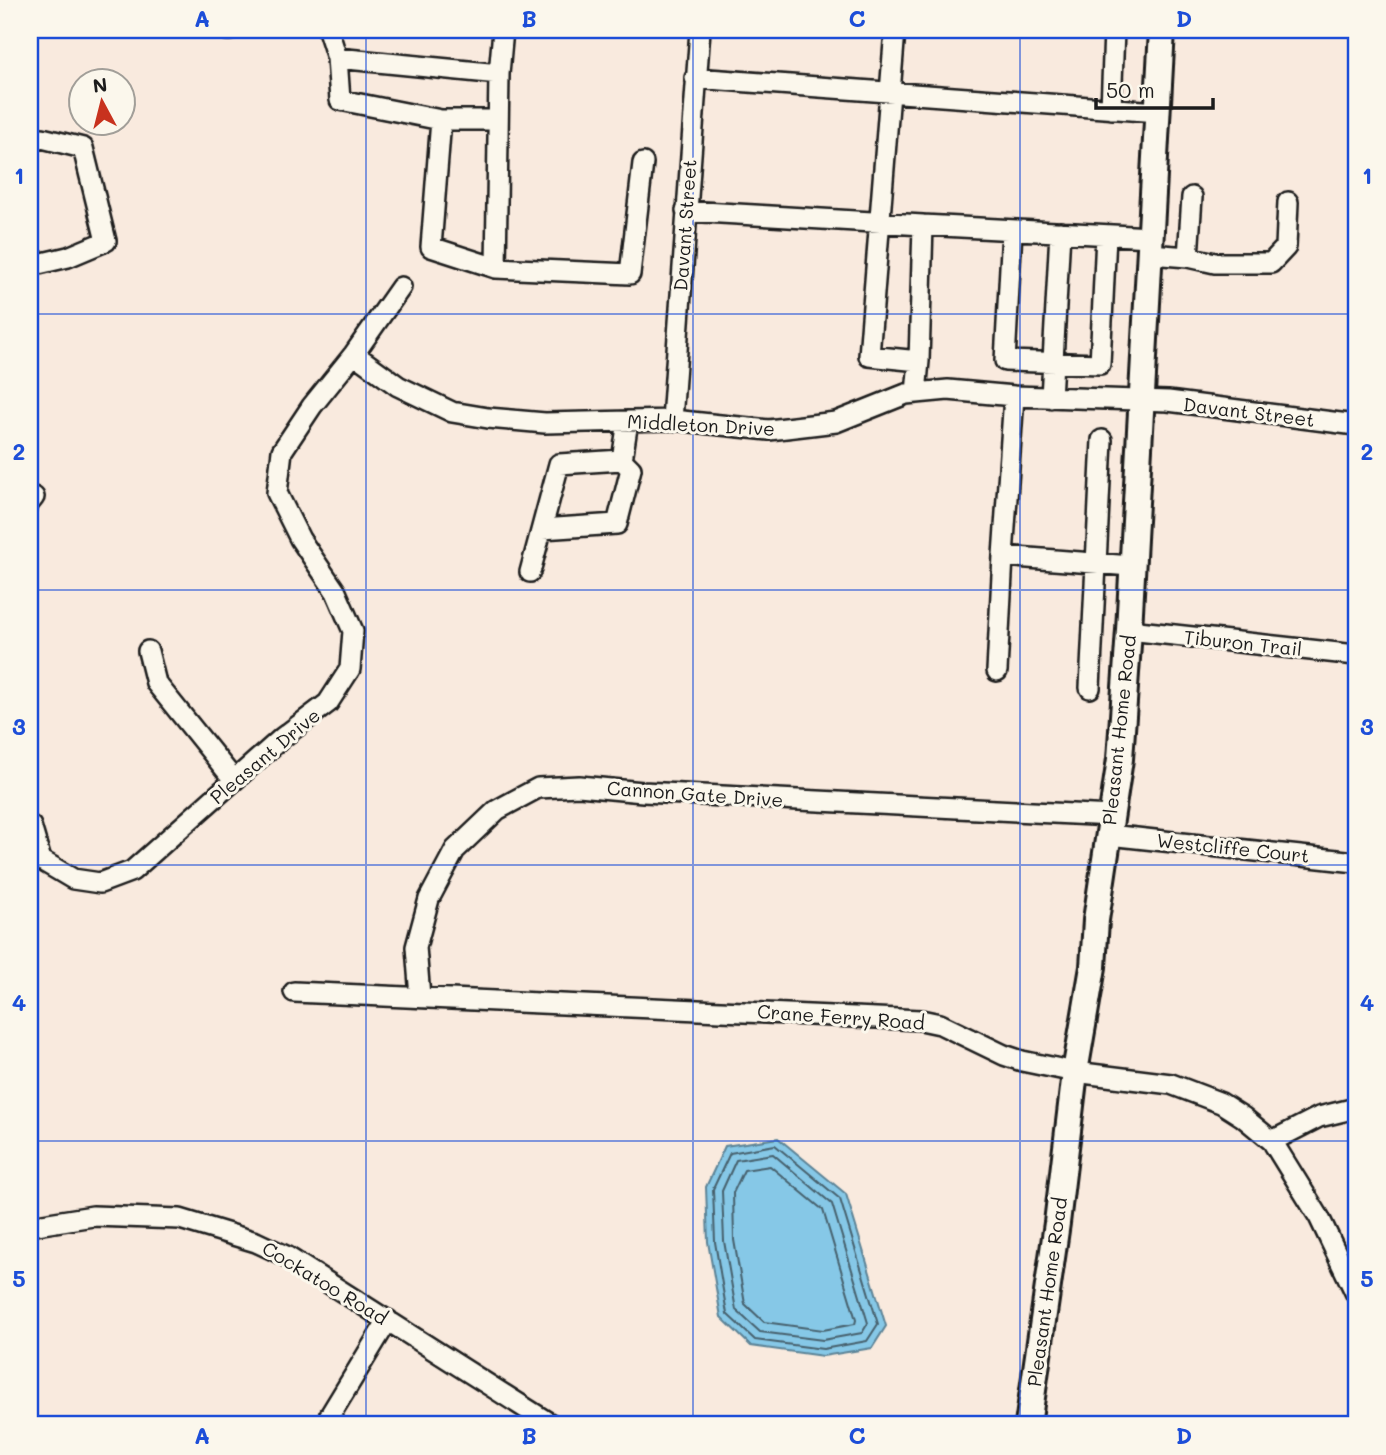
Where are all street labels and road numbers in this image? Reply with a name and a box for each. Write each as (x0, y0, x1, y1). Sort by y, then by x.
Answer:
street label: Davant Street (667, 158, 702, 292)
street label: Davant Street (1182, 391, 1316, 432)
street label: Middleton Drive (626, 408, 776, 441)
street label: Tiburon Trail (1183, 624, 1303, 661)
street label: Pleasant Home Road (1096, 634, 1141, 826)
street label: Pleasant Drive (204, 702, 325, 809)
street label: Cannon Gate Drive (606, 775, 784, 812)
street label: Westcliffe Court (1155, 827, 1311, 868)
street label: Crane Ferry Road (756, 998, 926, 1035)
street label: Pleasant Home Road (1021, 1196, 1072, 1388)
street label: Cockatoo Road (258, 1235, 393, 1330)

